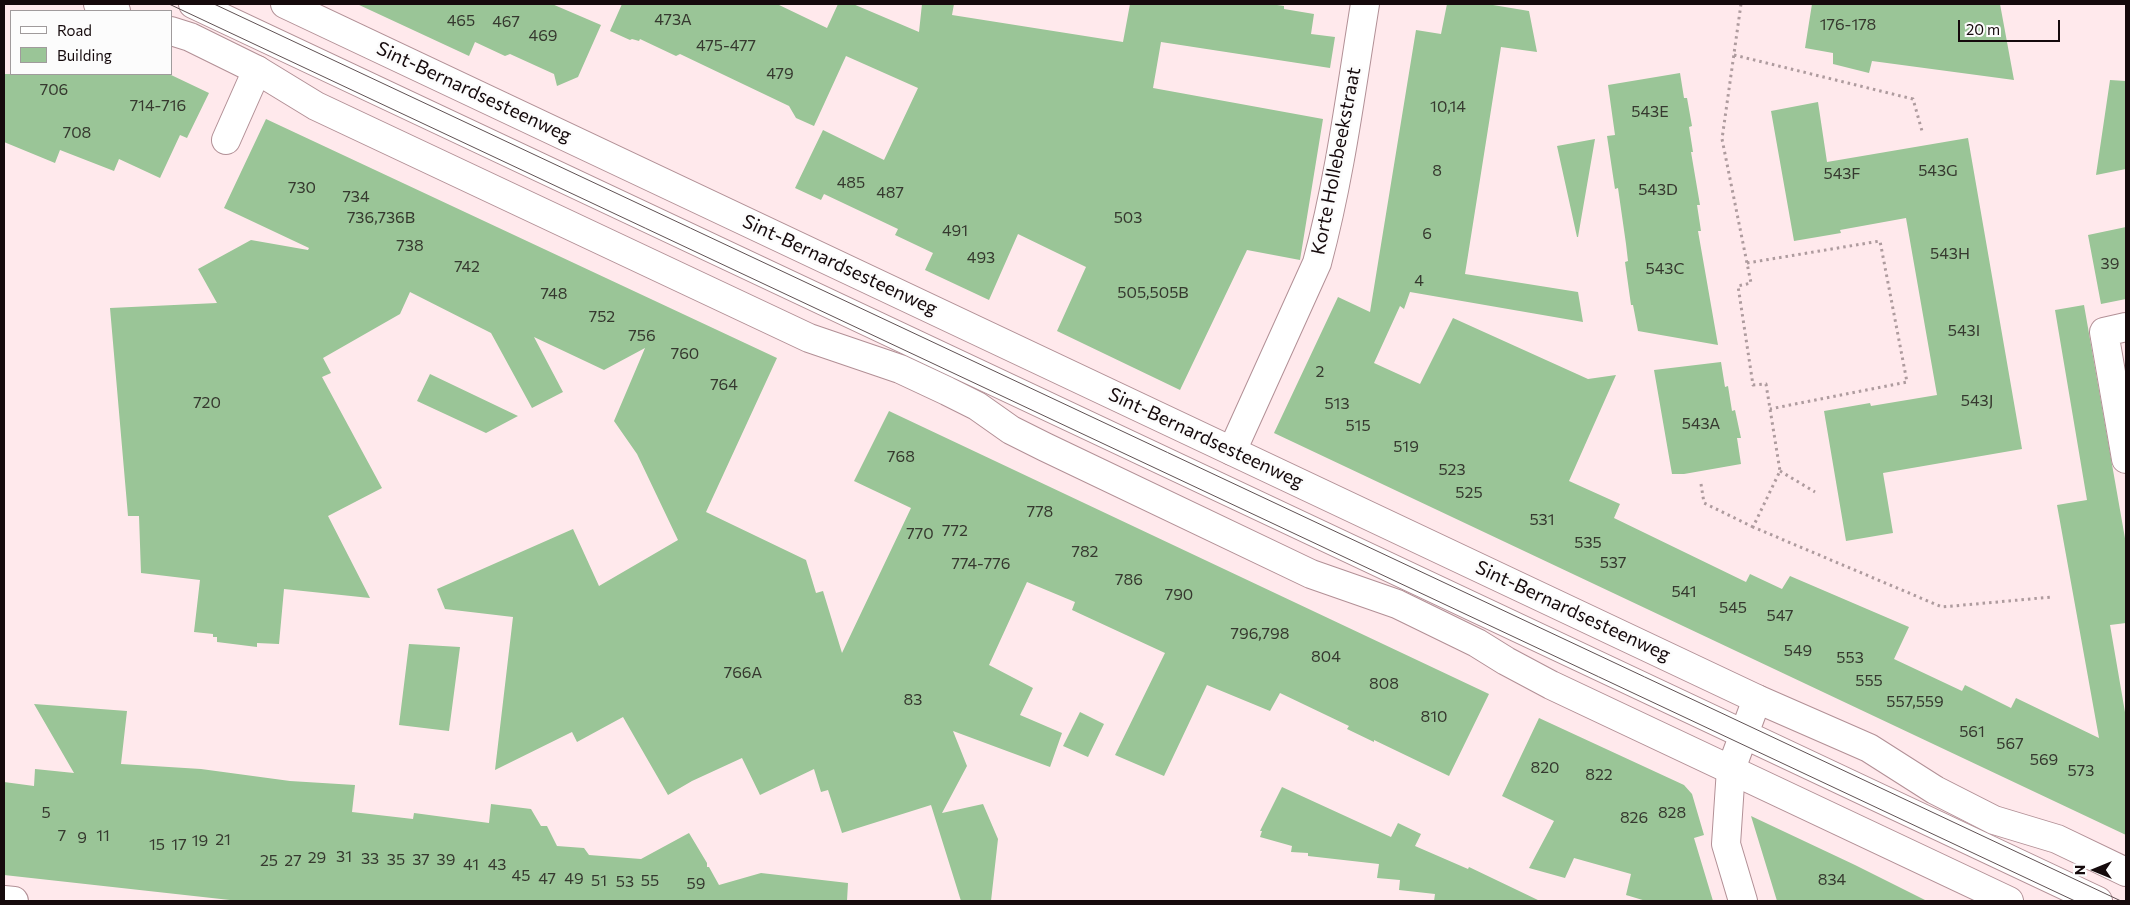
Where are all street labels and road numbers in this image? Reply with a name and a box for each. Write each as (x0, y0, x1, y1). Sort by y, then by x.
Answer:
street label: Sint-Bernardsesteenweg (373, 37, 575, 147)
street label: Korte Hollebeekstraat (1307, 65, 1365, 257)
street label: Sint-Bernardsesteenweg (739, 210, 941, 320)
street label: Sint-Bernardsesteenweg (1105, 383, 1307, 493)
street label: Sint-Bernardsesteenweg (1472, 556, 1674, 666)

